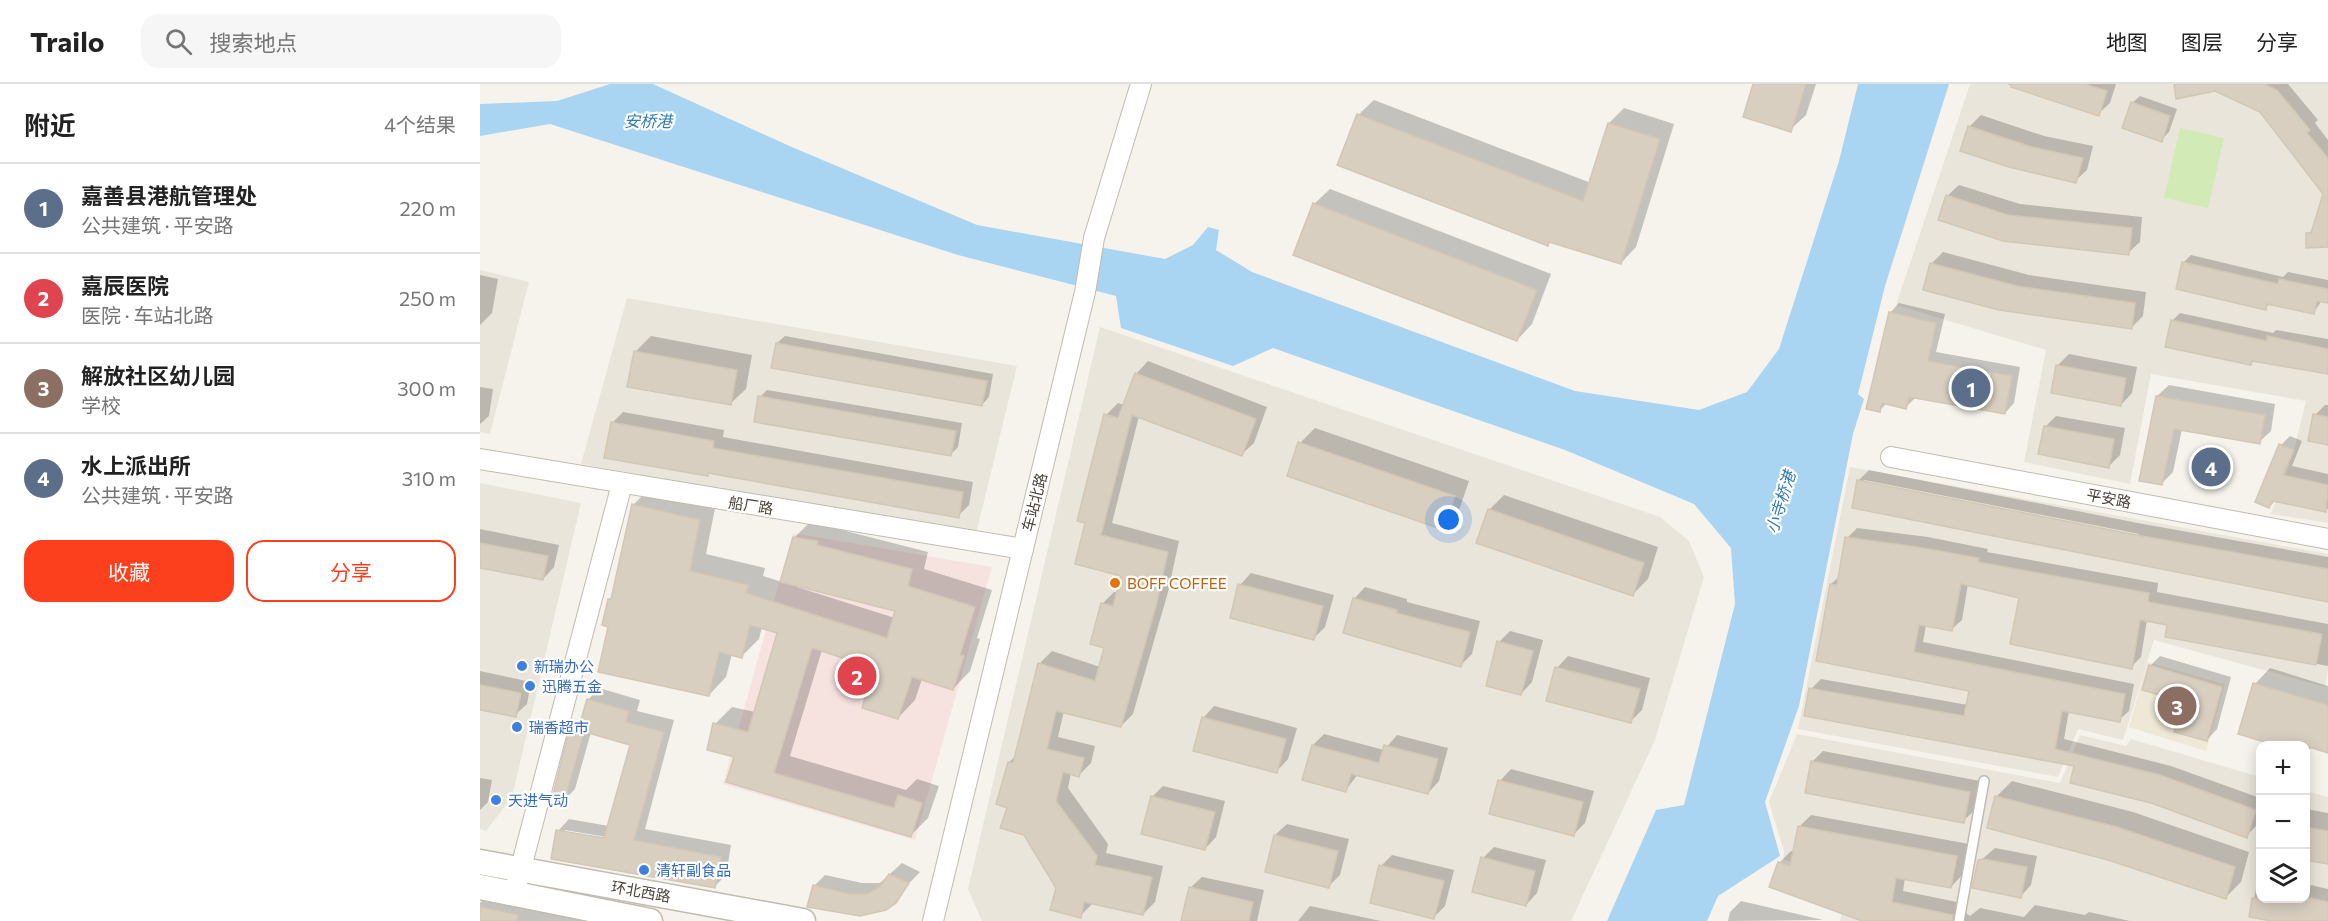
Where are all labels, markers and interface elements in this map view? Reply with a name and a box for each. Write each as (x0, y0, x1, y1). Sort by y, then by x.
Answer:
search box (141, 14, 561, 68)
text: Trailo (30, 24, 105, 58)
icon: search (162, 25, 195, 58)
text: 搜索地点 (210, 29, 298, 56)
text: 地图 (2106, 29, 2148, 54)
text: 图层 (2181, 29, 2223, 54)
text: 分享 (2256, 29, 2298, 54)
text: 附近 (24, 109, 76, 140)
water label: 安桥港 (624, 111, 674, 130)
text: 4个结果 (384, 112, 456, 136)
text: 嘉善县港航管理处 (81, 182, 257, 209)
text: 1 (39, 196, 48, 220)
text: 220 m (400, 196, 456, 220)
text: 公共建筑 · 平安路 (81, 213, 233, 237)
text: 嘉辰医院 (81, 272, 169, 299)
text: 2 (38, 286, 49, 310)
text: 250 m (399, 286, 456, 310)
text: 医院 · 车站北路 (81, 303, 213, 327)
text: 解放社区幼儿园 (81, 362, 235, 389)
pin: 1 (1952, 366, 1990, 410)
text: 3 (38, 376, 49, 400)
text: 300 m (397, 376, 456, 400)
text: 学校 (81, 393, 121, 417)
pin: 4 (2192, 444, 2230, 490)
text: 水上派出所 (81, 452, 191, 479)
text: 4 (37, 466, 50, 490)
text: 310 m (402, 466, 456, 490)
water label: 小寺桥港 (1762, 467, 1799, 535)
street label: 车站北路 (1018, 471, 1050, 533)
text: 公共建筑 · 平安路 (81, 483, 233, 507)
street label: 平安路 (2085, 485, 2133, 511)
street label: 船厂路 (727, 493, 775, 517)
your location (1434, 505, 1463, 534)
button: 收藏 (24, 540, 234, 602)
button: 分享 (246, 540, 456, 602)
place label: BOFF COFFEE (1127, 574, 1227, 592)
marker: BOFF COFFEE (1108, 576, 1122, 590)
pin: 2 (838, 654, 877, 698)
place label: 新瑞办公 (534, 657, 594, 675)
marker: 新瑞办公 (515, 659, 529, 673)
place label: 迅腾五金 (542, 677, 602, 695)
marker: 迅腾五金 (523, 679, 537, 693)
pin: 3 (2158, 684, 2196, 728)
place label: 瑞香超市 (529, 718, 589, 736)
marker: 瑞香超市 (510, 720, 524, 734)
map controls (2256, 741, 2310, 903)
button: + (2256, 741, 2310, 795)
place label: 天进气动 (508, 791, 568, 809)
marker: 天进气动 (489, 793, 503, 807)
button: − (2256, 795, 2310, 849)
button: layers (2256, 849, 2310, 903)
place label: 清轩副食品 (656, 861, 731, 879)
marker: 清轩副食品 (637, 863, 651, 877)
street label: 环北西路 (610, 877, 672, 905)

